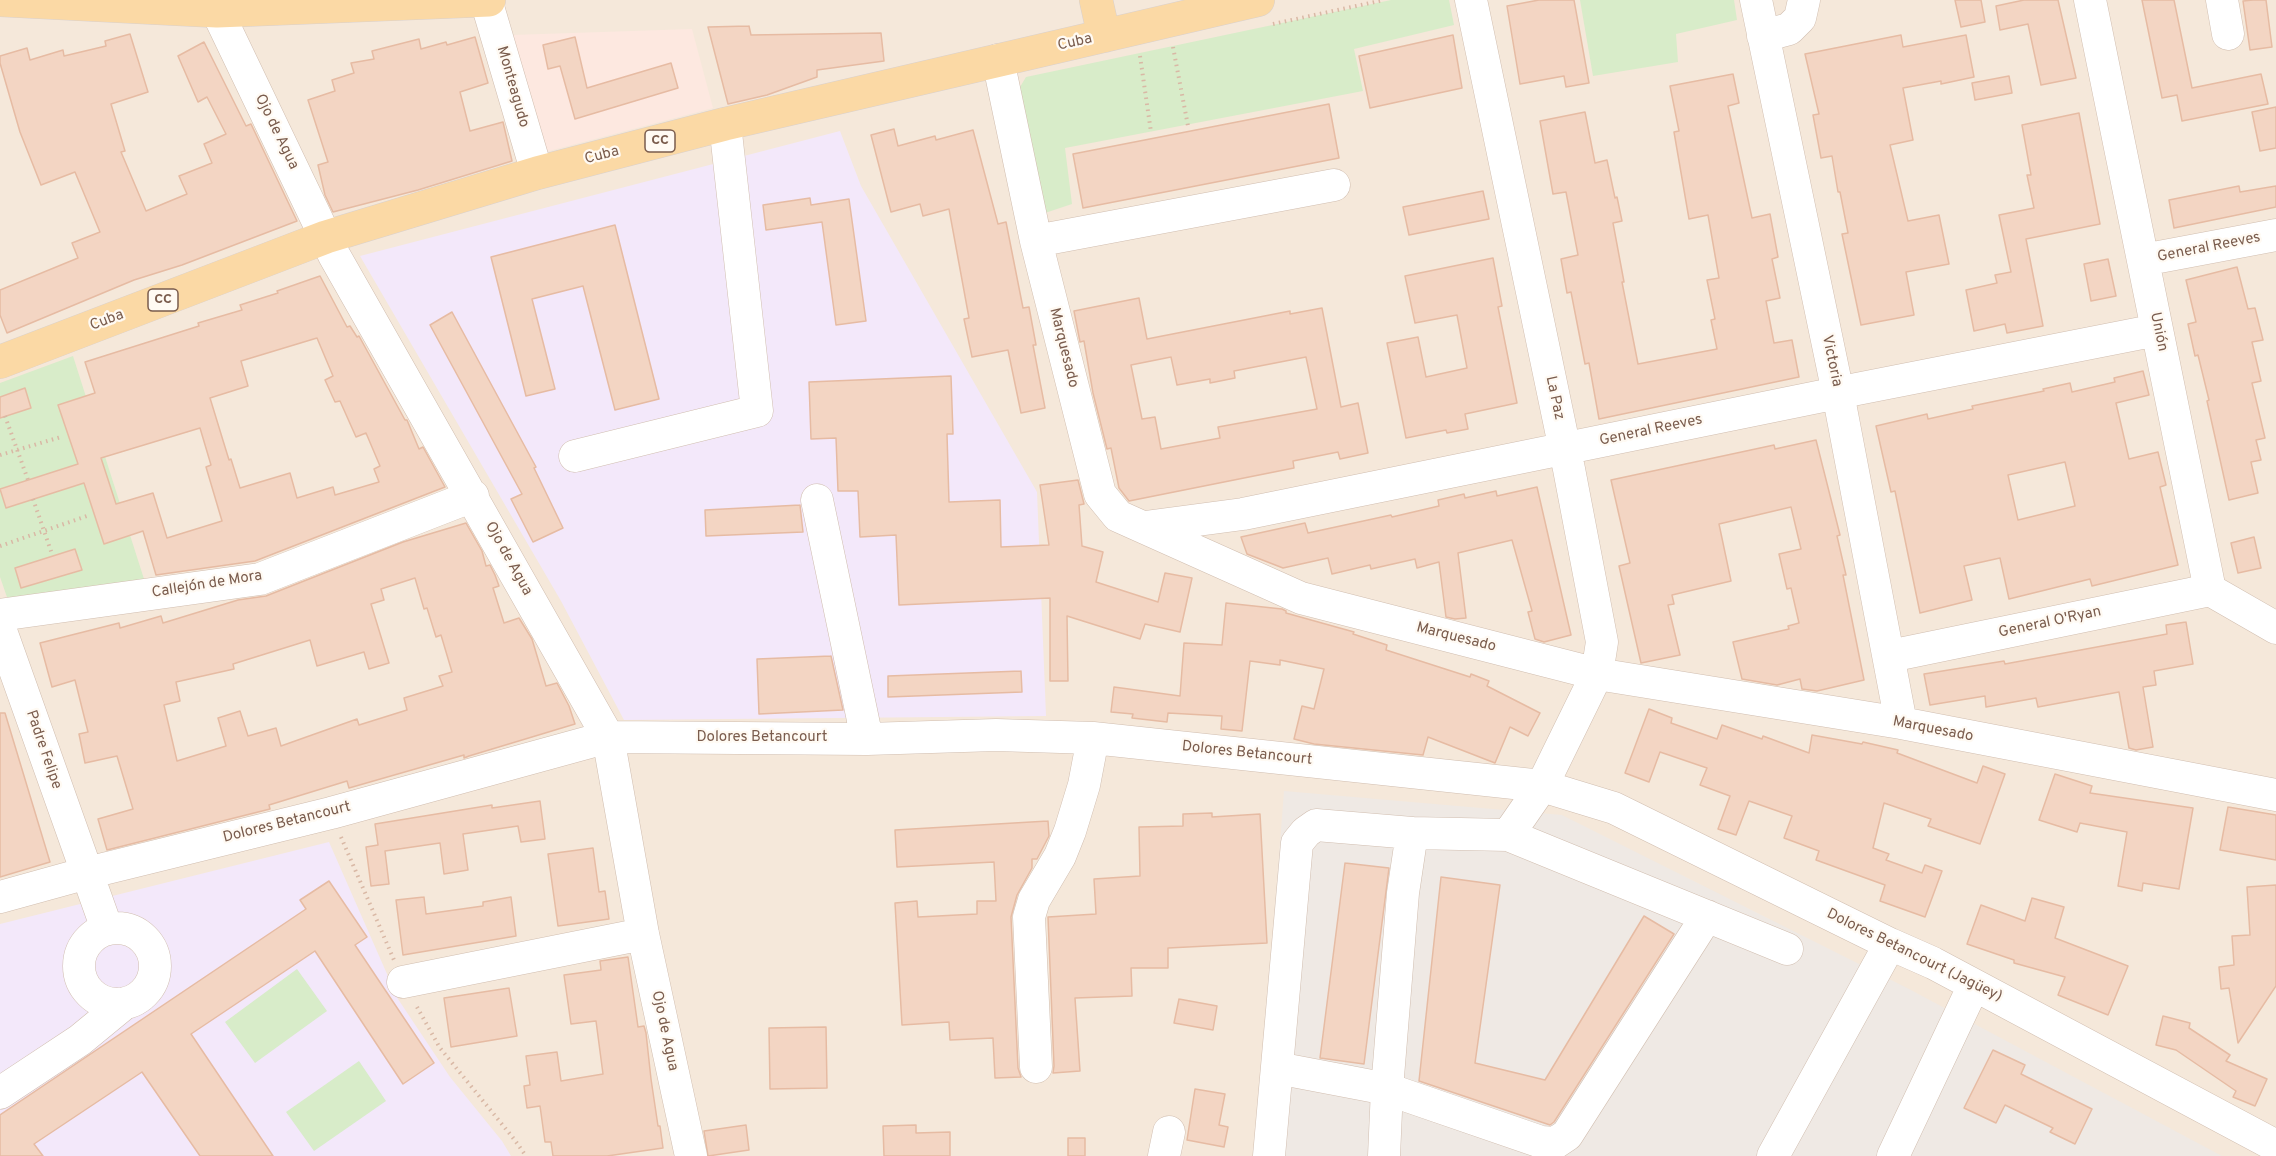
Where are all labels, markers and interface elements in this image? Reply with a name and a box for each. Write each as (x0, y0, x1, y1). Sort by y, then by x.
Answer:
street label: Cuba (1056, 30, 1094, 56)
street label: Monteagudo (492, 44, 532, 130)
street label: Ojo de Agua (250, 91, 302, 173)
road number: CC (645, 130, 675, 152)
street label: Cuba (583, 143, 621, 169)
street label: General Reeves (2156, 229, 2262, 267)
road number: CC (148, 289, 178, 311)
street label: Cuba (88, 306, 126, 336)
street label: Marquesado (1044, 306, 1082, 390)
street label: Unión (2145, 311, 2171, 353)
street label: Victoria (1817, 334, 1845, 388)
street label: La Paz (1541, 374, 1567, 422)
street label: General Reeves (1598, 411, 1704, 451)
street label: Ojo de Agua (480, 519, 536, 599)
street label: Callejón de Mora (151, 567, 263, 603)
street label: General O'Ryan (1997, 603, 2103, 643)
street label: Marquesado (1414, 619, 1498, 657)
street label: Padre Felipe (21, 708, 65, 792)
street label: Marquesado (1891, 713, 1975, 747)
street label: Dolores Betancourt (696, 729, 828, 747)
street label: Dolores Betancourt (1181, 738, 1313, 770)
street label: Dolores Betancourt (221, 798, 353, 848)
street label: Dolores Betancourt (Jagüey) (1823, 906, 2005, 1006)
street label: Ojo de Agua (647, 989, 681, 1073)

